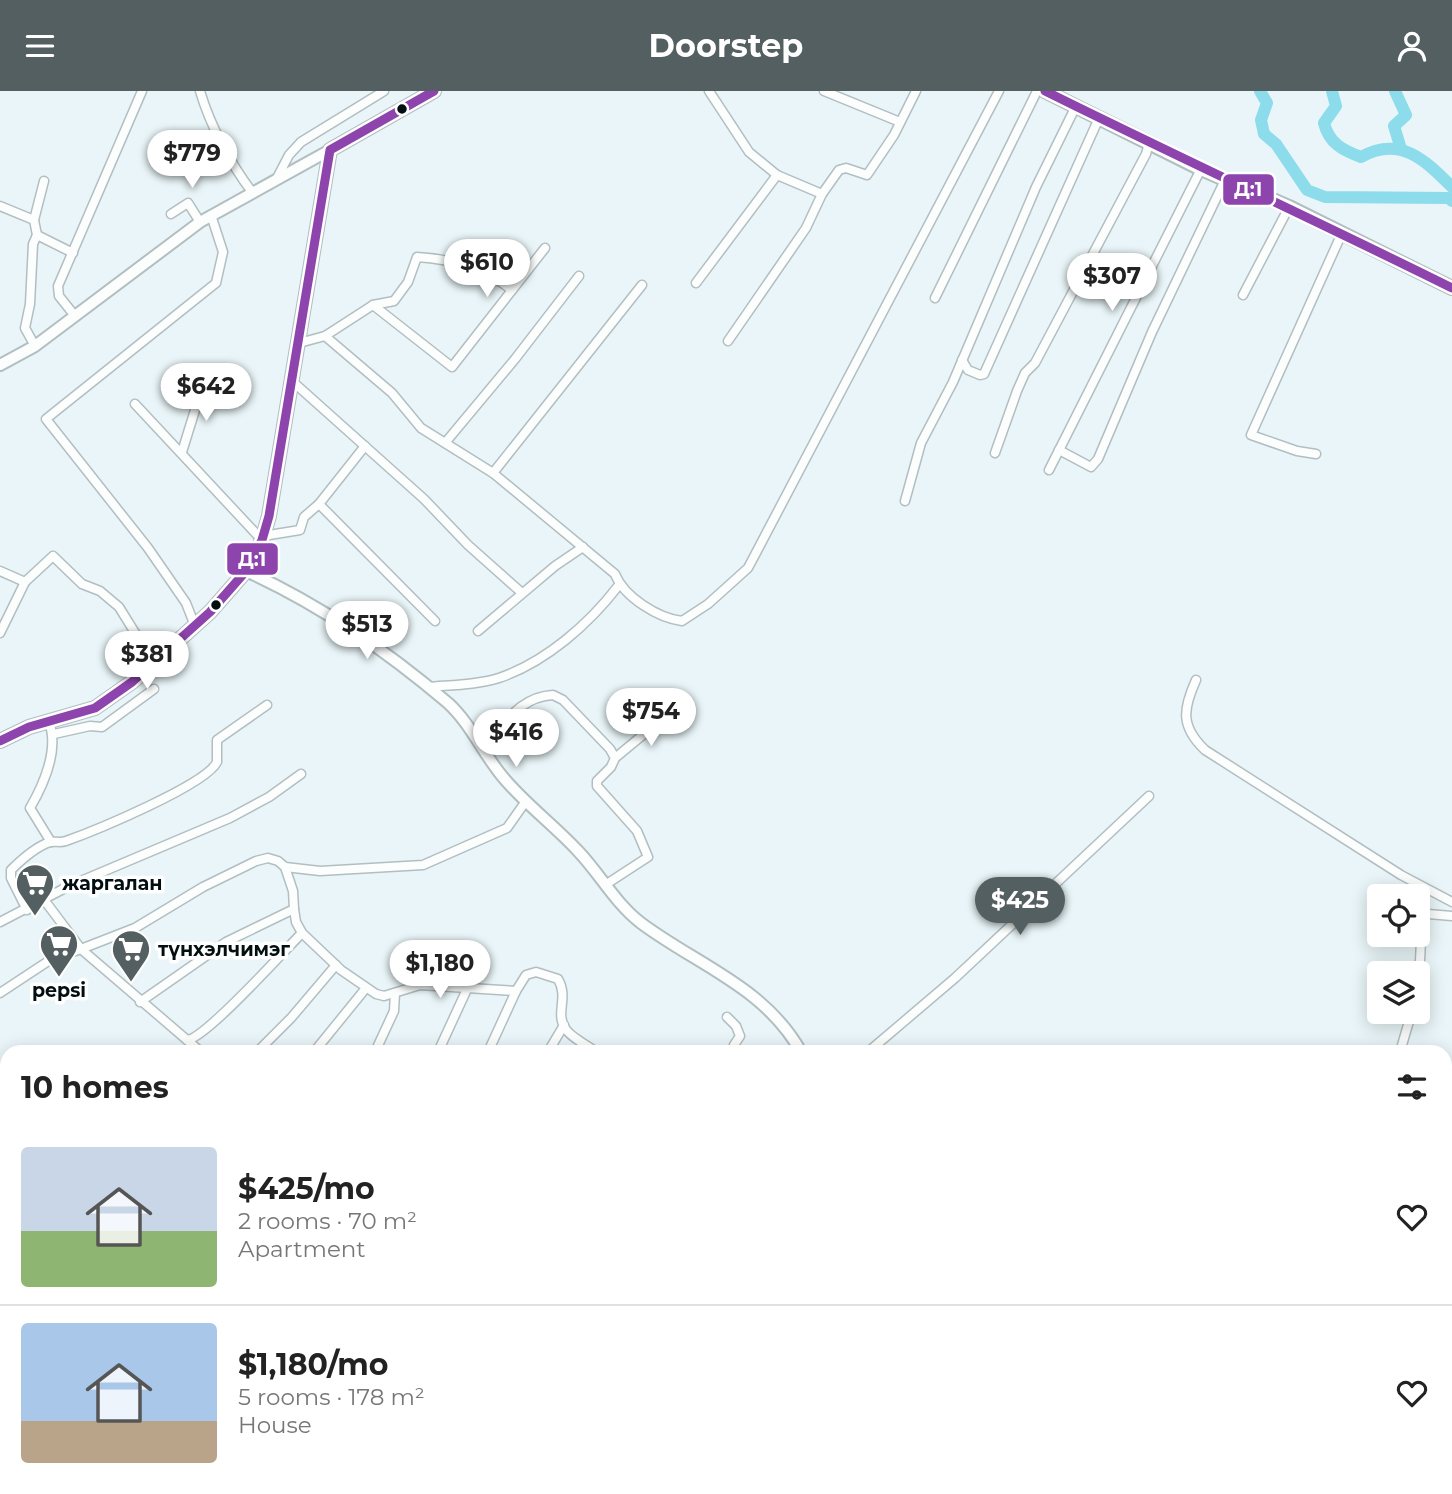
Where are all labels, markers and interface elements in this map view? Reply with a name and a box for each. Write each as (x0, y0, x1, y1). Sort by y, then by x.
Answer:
text: Doorstep (649, 26, 803, 65)
icon: menu (21, 27, 59, 65)
icon: person (1393, 27, 1431, 65)
unlabelled marker (395, 102, 409, 116)
pin: $779 (151, 131, 233, 190)
text: $779 (163, 139, 221, 167)
line badge: Д:1 (1222, 173, 1275, 206)
text: Д:1 (1234, 178, 1262, 201)
pin: $610 (446, 239, 528, 299)
text: $610 (460, 248, 514, 276)
pin: $307 (1071, 253, 1153, 313)
text: $307 (1083, 262, 1141, 290)
pin: $642 (165, 363, 247, 423)
text: $642 (177, 372, 235, 400)
line badge: Д:1 (226, 542, 279, 576)
text: Д:1 (238, 548, 266, 571)
unlabelled marker (209, 598, 223, 612)
pin: $513 (326, 601, 408, 661)
text: $513 (342, 610, 393, 638)
pin: $381 (106, 631, 188, 691)
text: $381 (121, 640, 173, 668)
pin: $754 (610, 689, 692, 748)
text: $754 (622, 697, 680, 725)
pin: $416 (475, 709, 557, 769)
text: $416 (489, 718, 543, 746)
supermarket icon: жаргалан (14, 862, 56, 917)
place label: жаргалан (62, 872, 162, 895)
pin: $425 (979, 877, 1061, 937)
map controls (1367, 884, 1430, 1024)
button: locate (1367, 884, 1430, 947)
text: $425 (991, 886, 1049, 914)
supermarket icon: pepsi (38, 923, 80, 978)
supermarket icon: түнхэлчимэг (110, 928, 152, 983)
place label: түнхэлчимэг (158, 938, 290, 961)
pin: $1,180 (383, 941, 497, 1000)
text: $1,180 (406, 949, 474, 977)
button: layers (1367, 961, 1430, 1024)
place label: pepsi (32, 979, 86, 1002)
icon: filters (1393, 1068, 1431, 1106)
text: 10 homes (21, 1069, 169, 1106)
text: $425/mo (238, 1170, 375, 1207)
icon: home (77, 1175, 161, 1259)
icon: heart (1393, 1198, 1431, 1236)
text: 2 rooms · 70 m² (238, 1207, 417, 1235)
text: Apartment (238, 1235, 366, 1263)
text: $1,180/mo (238, 1346, 388, 1383)
icon: home (77, 1351, 161, 1435)
icon: heart (1393, 1374, 1431, 1412)
text: 5 rooms · 178 m² (238, 1383, 425, 1411)
text: House (238, 1411, 312, 1439)

